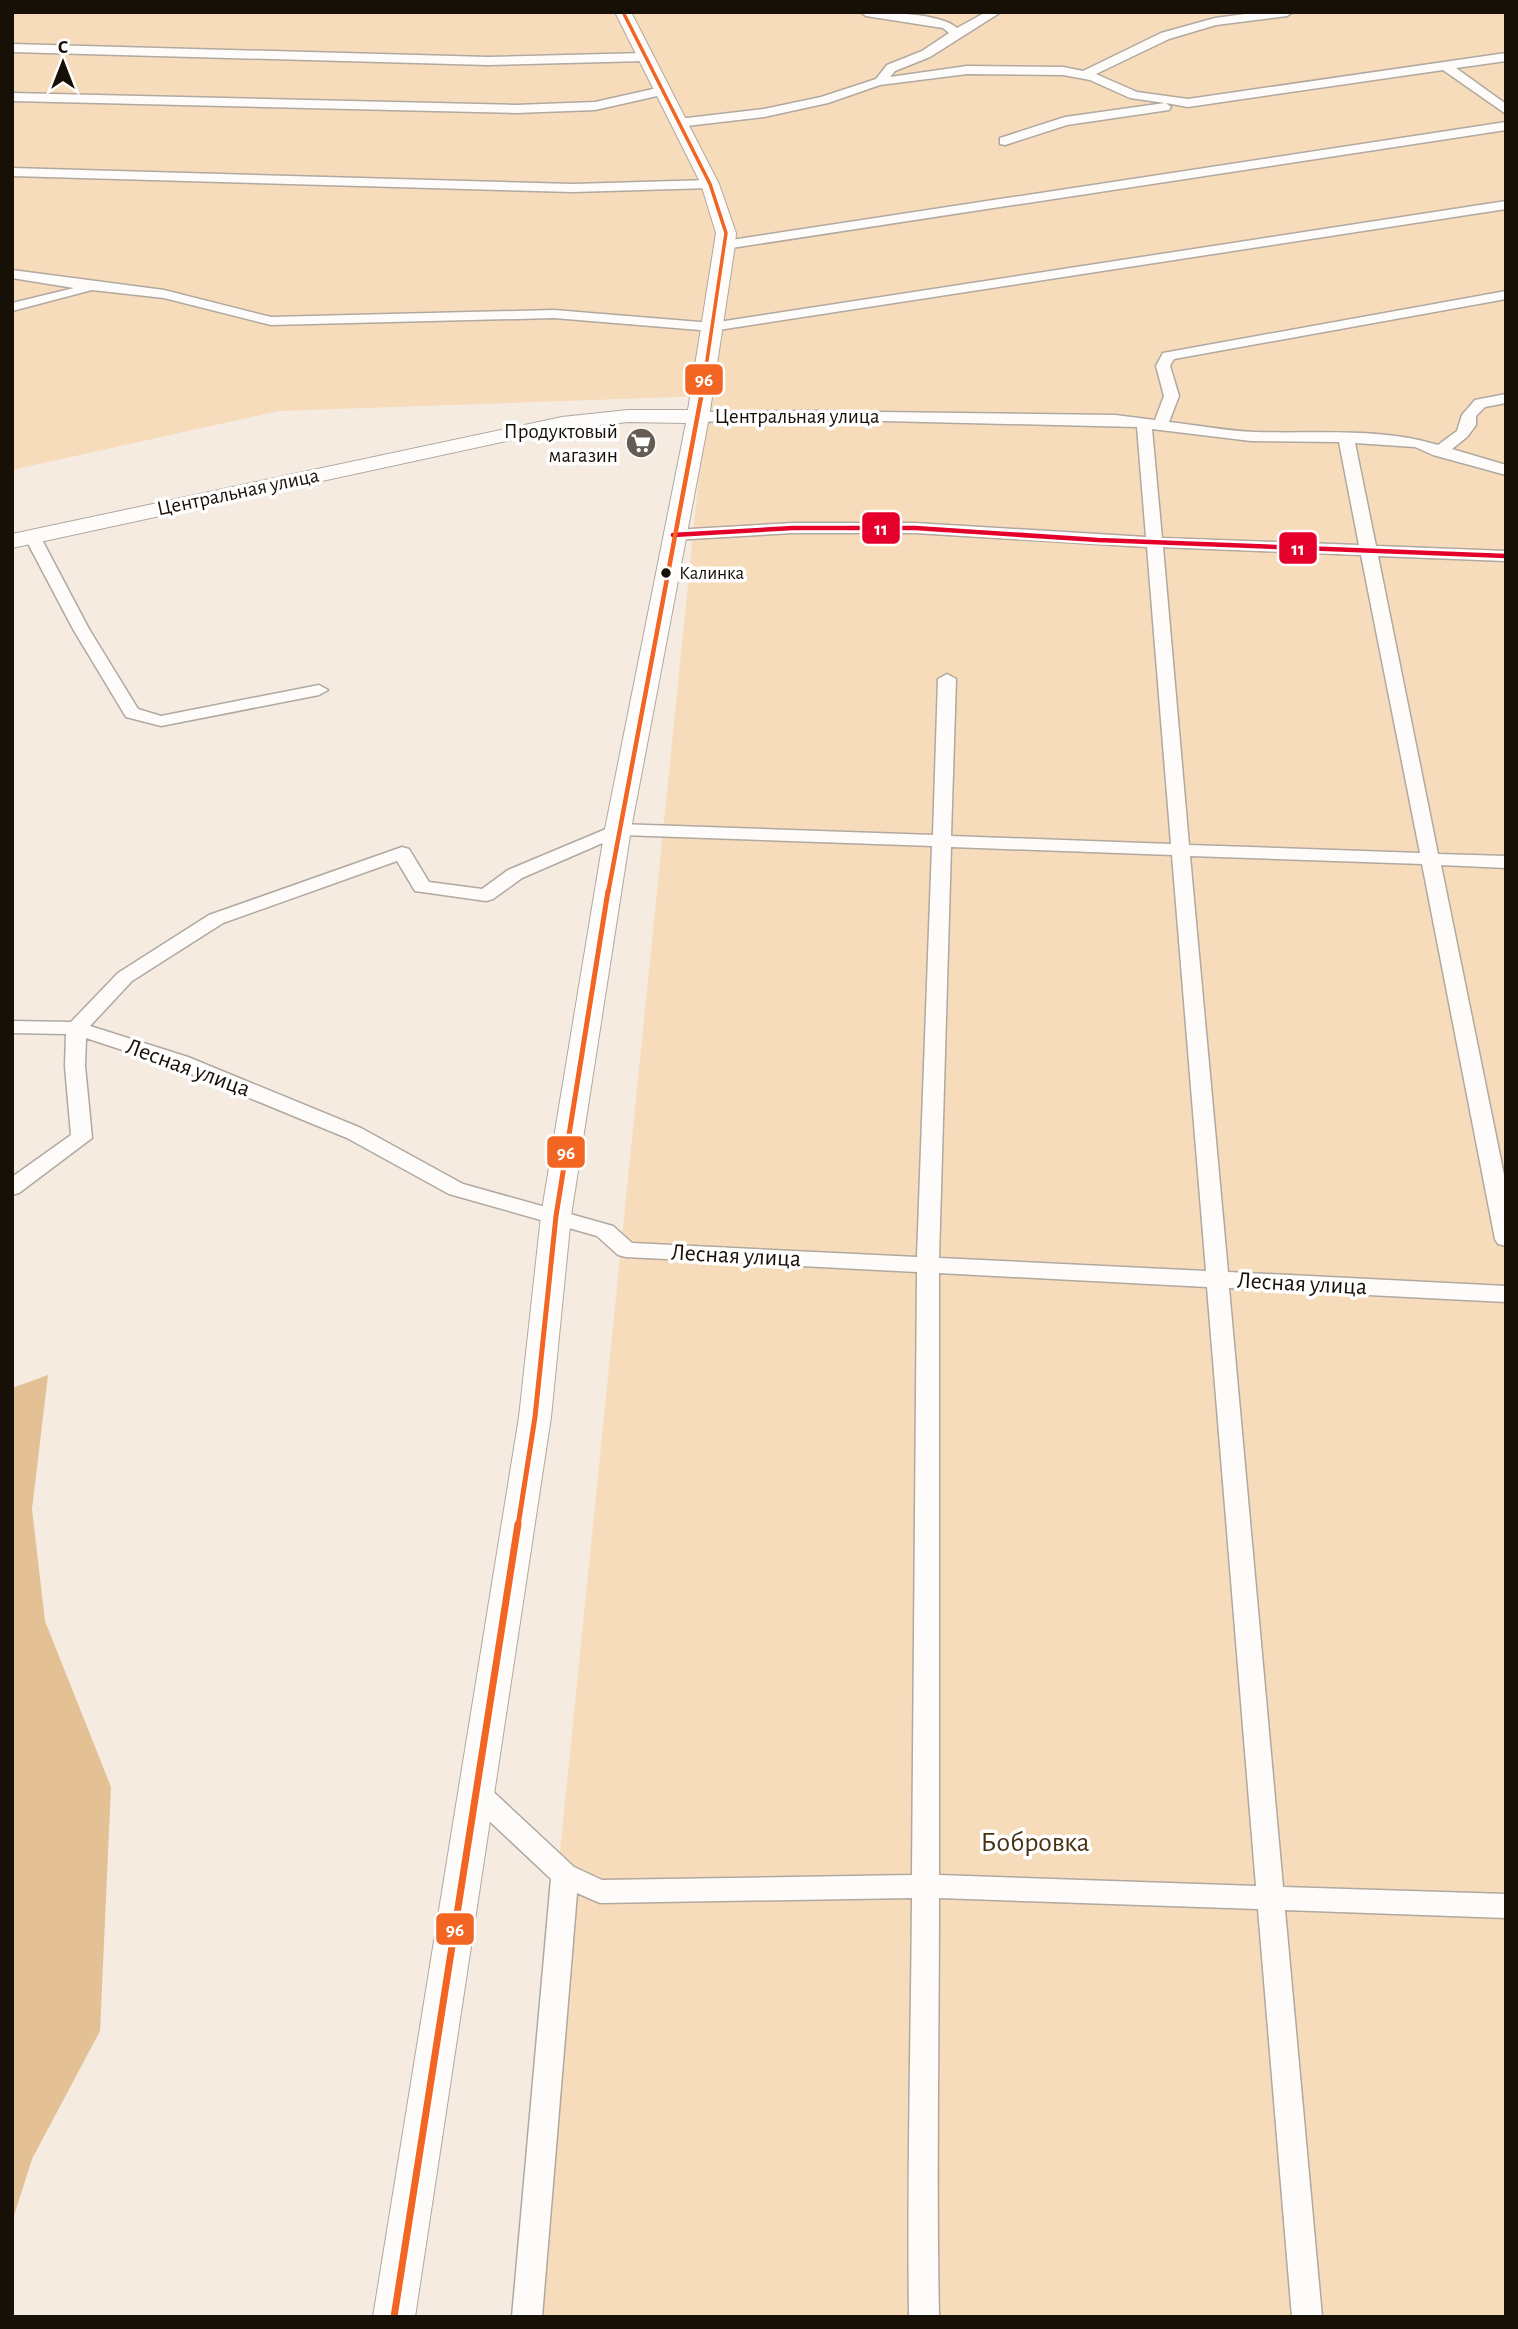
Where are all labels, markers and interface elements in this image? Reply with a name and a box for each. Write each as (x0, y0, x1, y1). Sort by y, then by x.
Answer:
north arrow (28, 28, 98, 98)
text: С (58, 38, 68, 57)
line badge: 96 (684, 363, 724, 396)
text: 96 (695, 371, 713, 390)
street label: Центральная улица (714, 406, 880, 427)
place label: Продуктовый магазин (504, 421, 618, 466)
supermarket icon: Продуктовый магазин (624, 426, 658, 460)
street label: Центральная улица (155, 464, 321, 519)
line badge: 11 (861, 511, 901, 545)
text: 11 (874, 520, 888, 539)
line badge: 11 (1278, 531, 1318, 565)
text: 11 (1291, 540, 1305, 559)
place label: Калинка (679, 564, 744, 583)
marker: Калинка (659, 566, 673, 580)
street label: Лесная улица (123, 1034, 253, 1102)
line badge: 96 (546, 1135, 586, 1169)
text: 96 (557, 1144, 575, 1163)
street label: Лесная улица (670, 1241, 802, 1271)
street label: Лесная улица (1236, 1269, 1368, 1299)
park label: Бобровка (981, 1829, 1090, 1857)
line badge: 96 (435, 1912, 475, 1946)
text: 96 (446, 1921, 464, 1940)

